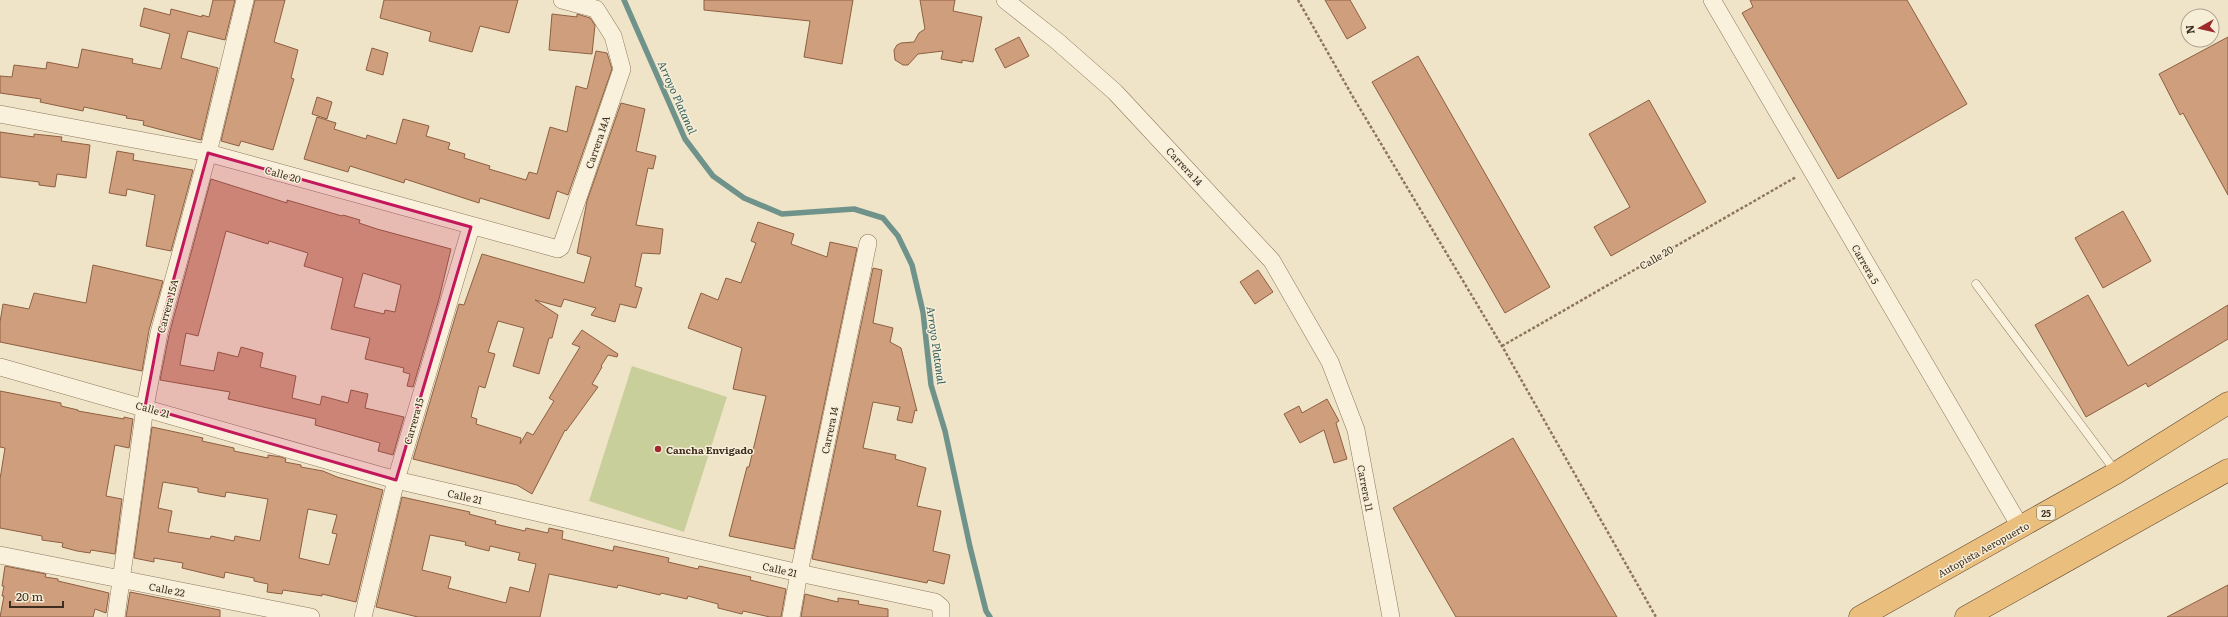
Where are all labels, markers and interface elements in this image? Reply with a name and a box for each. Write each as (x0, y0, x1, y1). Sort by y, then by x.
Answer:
north arrow (2180, 8, 2220, 48)
text: N (2181, 24, 2198, 35)
water label: Arroyo Platanal (655, 58, 702, 137)
street label: Carrera 14A (581, 113, 613, 171)
street label: Carrera 14 (1163, 143, 1207, 189)
street label: Calle 20 (263, 162, 303, 186)
street label: Calle 20 (1636, 241, 1676, 273)
street label: Carrera 5 (1849, 241, 1883, 287)
street label: Carrera 15A (153, 277, 182, 335)
water label: Arroyo Platanal (924, 305, 951, 386)
street label: Carrera 15 (399, 396, 427, 446)
street label: Calle 21 (134, 397, 172, 421)
street label: Carrera 14 (817, 405, 841, 455)
place label: Cancha Envigado (666, 442, 753, 457)
marker: Cancha Envigado (653, 444, 663, 454)
street label: Carrera 11 (1354, 464, 1378, 512)
street label: Calle 21 (446, 485, 484, 507)
road number: 25 (2037, 506, 2055, 520)
street label: Autopista Aeropuerto (1934, 517, 2032, 581)
street label: Calle 21 (761, 558, 799, 580)
street label: Calle 22 (148, 578, 186, 600)
scale bar (10, 583, 63, 609)
text: 20 m (16, 587, 43, 605)

